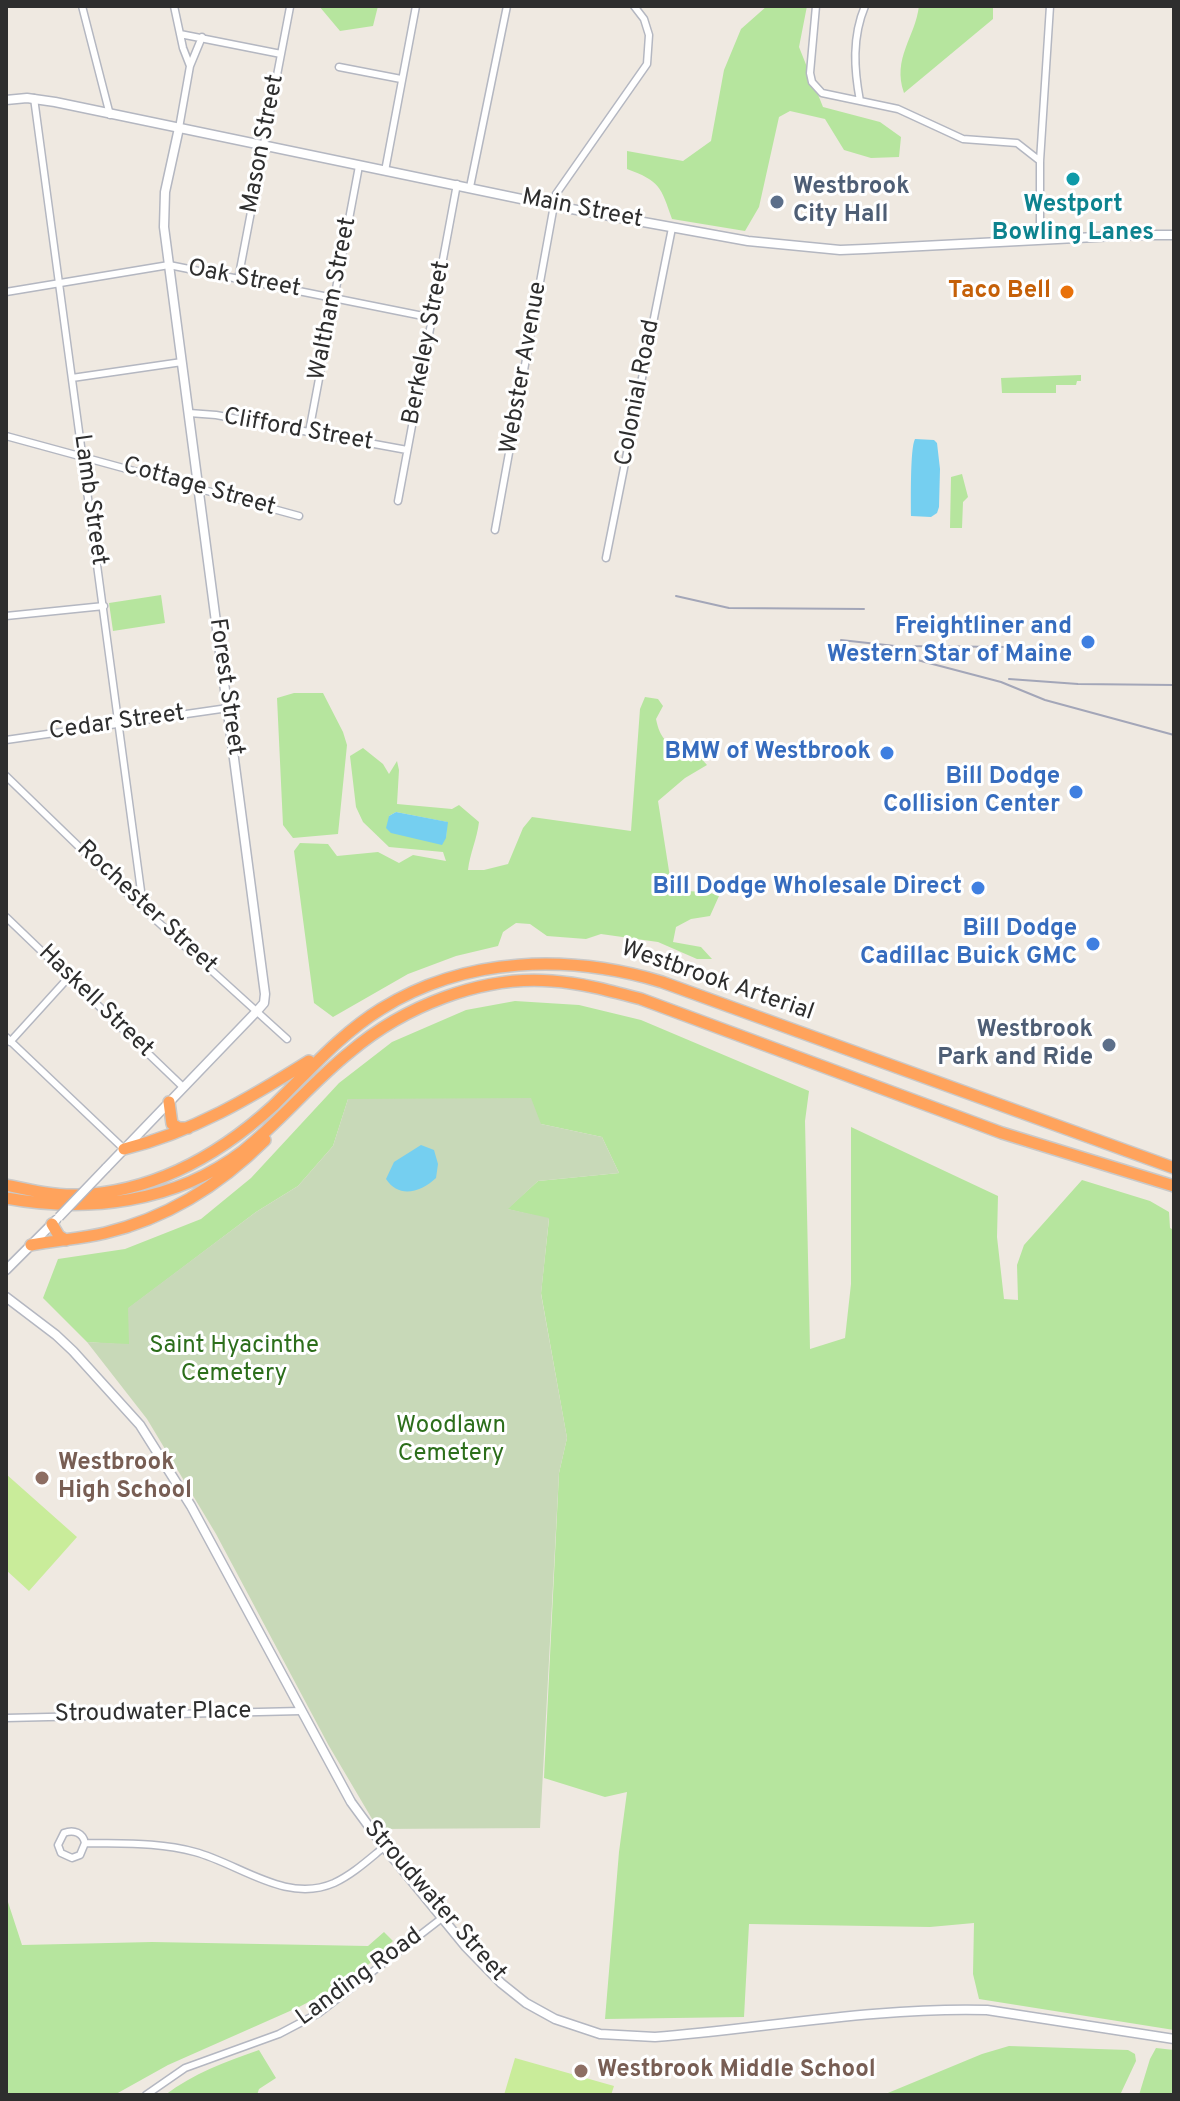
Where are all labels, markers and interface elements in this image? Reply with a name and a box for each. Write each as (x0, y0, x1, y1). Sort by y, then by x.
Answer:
street label: Mason Street (236, 72, 292, 216)
marker: Westport Bowling Lanes (1064, 170, 1082, 188)
place label: Westbrook City Hall (793, 174, 910, 230)
street label: Main Street (519, 184, 645, 236)
place label: Westport Bowling Lanes (992, 192, 1154, 248)
marker: Westbrook City Hall (768, 193, 786, 211)
street label: Waltham Street (304, 215, 364, 383)
street label: Oak Street (185, 255, 303, 305)
street label: Berkeley Street (398, 259, 458, 427)
place label: Taco Bell (948, 278, 1051, 306)
street label: Webster Avenue (496, 280, 554, 456)
marker: Taco Bell (1058, 283, 1076, 301)
street label: Colonial Road (611, 317, 667, 469)
street label: Clifford Street (221, 404, 375, 458)
street label: Lamb Street (66, 433, 112, 567)
street label: Cottage Street (119, 452, 279, 524)
place label: Freightliner and Western Star of Maine (827, 614, 1072, 670)
street label: Forest Street (201, 617, 249, 757)
marker: Freightliner and Western Star of Maine (1079, 633, 1097, 651)
street label: Cedar Street (47, 700, 187, 748)
place label: BMW of Westbrook (664, 739, 871, 767)
marker: BMW of Westbrook (878, 744, 896, 762)
place label: Bill Dodge Collision Center (883, 764, 1060, 820)
marker: Bill Dodge Collision Center (1067, 783, 1085, 801)
street label: Rochester Street (70, 835, 222, 981)
place label: Bill Dodge Wholesale Direct (652, 874, 962, 902)
marker: Bill Dodge Wholesale Direct (969, 879, 987, 897)
place label: Bill Dodge Cadillac Buick GMC (860, 916, 1077, 972)
marker: Bill Dodge Cadillac Buick GMC (1084, 935, 1102, 953)
street label: Westbrook Arterial (617, 936, 817, 1028)
street label: Haskell Street (31, 940, 159, 1064)
place label: Westbrook Park and Ride (937, 1017, 1093, 1073)
marker: Westbrook Park and Ride (1100, 1036, 1118, 1054)
park label: Saint Hyacinthe Cemetery (149, 1333, 319, 1389)
park label: Woodlawn Cemetery (396, 1413, 506, 1469)
place label: Westbrook High School (58, 1450, 192, 1506)
marker: Westbrook High School (33, 1469, 51, 1487)
street label: Stroudwater Place (54, 1698, 252, 1730)
street label: Stroudwater Street (356, 1816, 512, 1988)
street label: Landing Road (292, 1923, 428, 2033)
place label: Westbrook Middle School (597, 2057, 876, 2085)
marker: Westbrook Middle School (572, 2062, 590, 2080)

